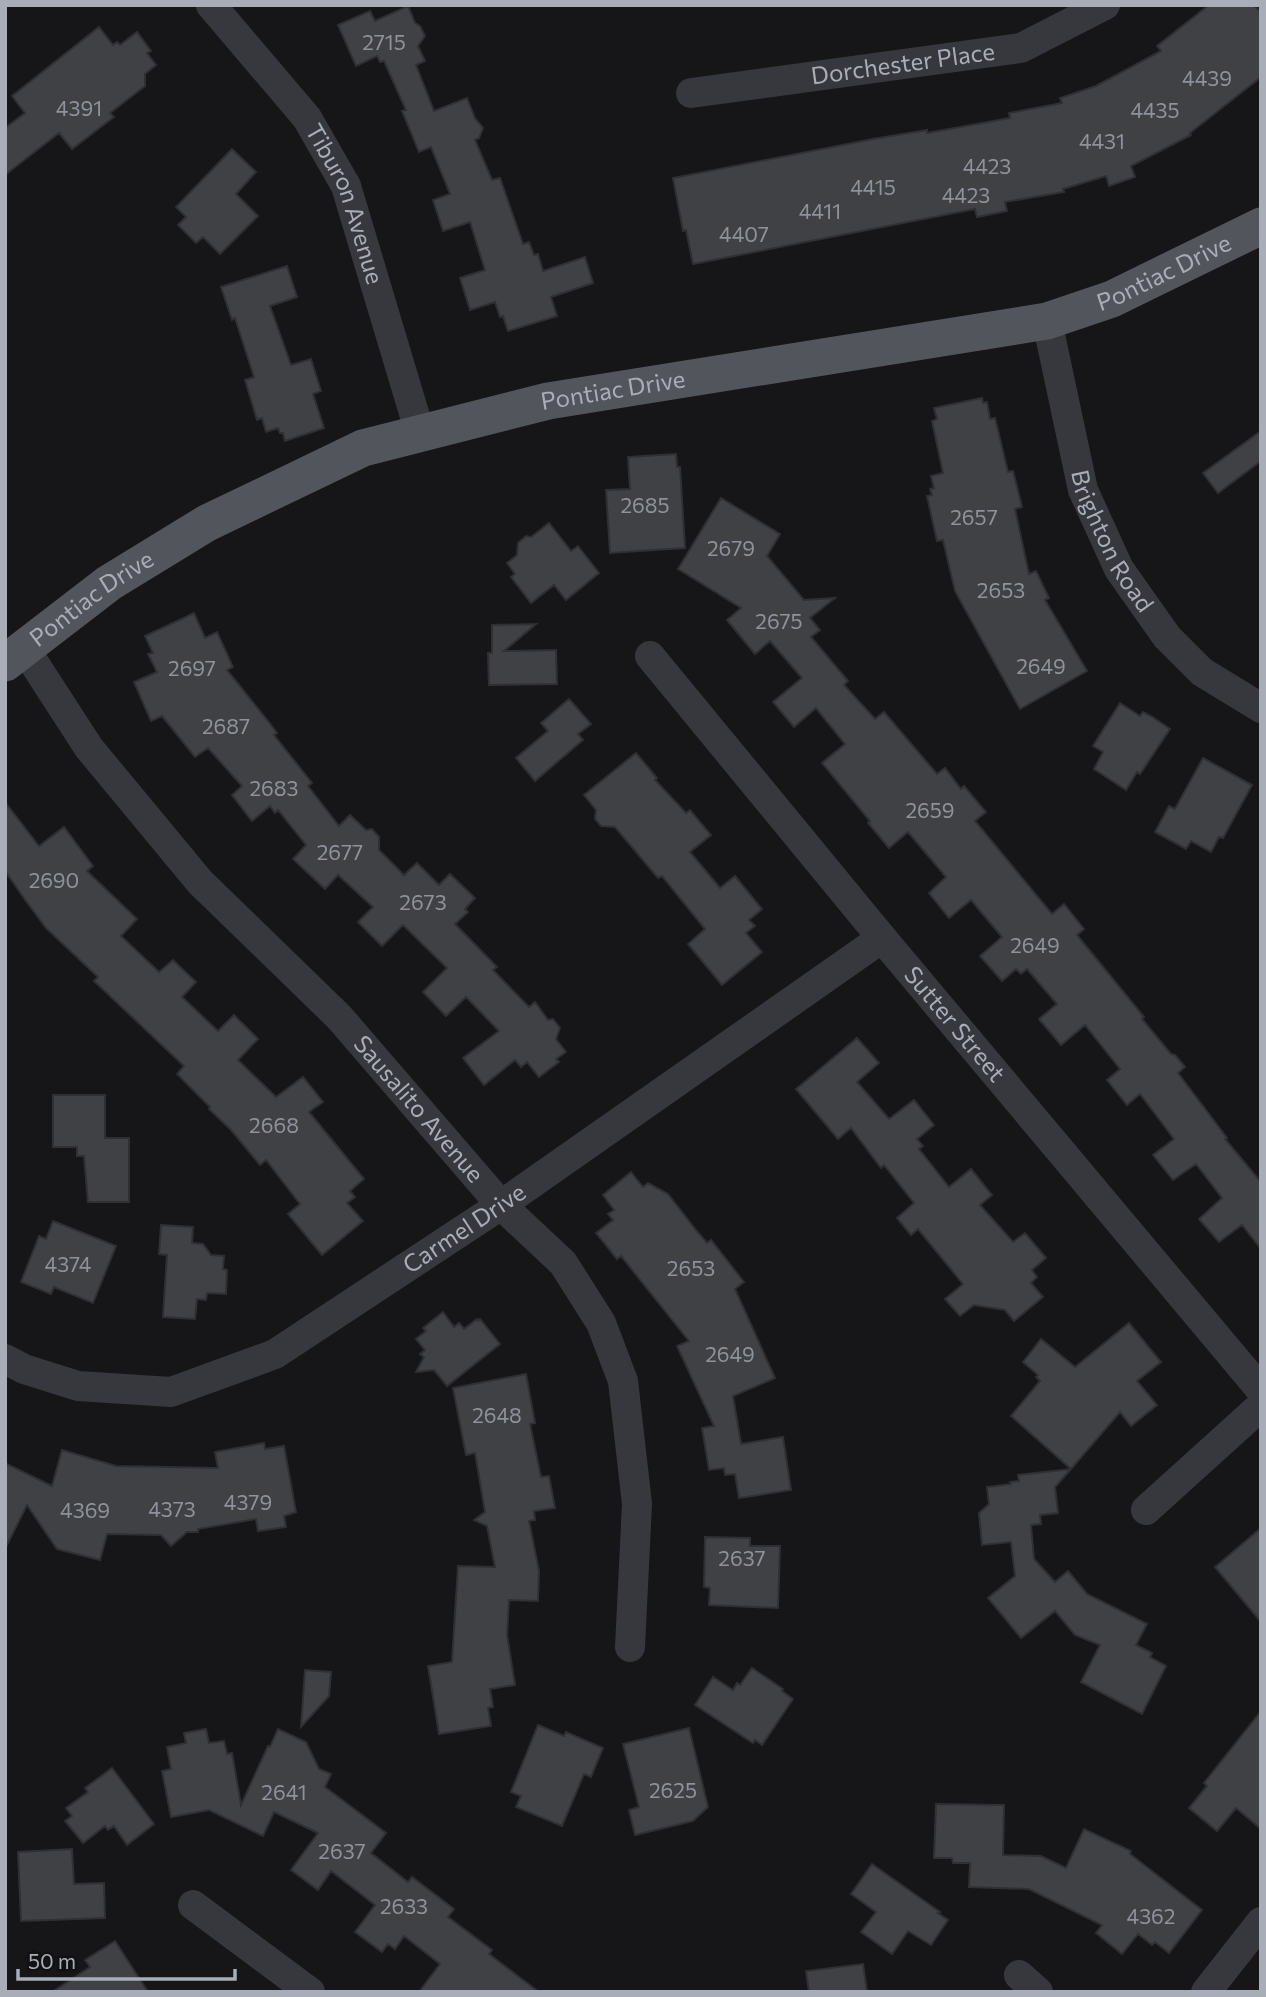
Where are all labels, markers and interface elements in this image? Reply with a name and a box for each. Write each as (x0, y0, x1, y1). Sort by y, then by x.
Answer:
house number: 2715 (362, 29, 406, 54)
street label: Dorchester Place (809, 36, 997, 89)
house number: 4439 (1182, 65, 1232, 90)
house number: 4391 (56, 95, 102, 120)
house number: 4435 (1130, 97, 1180, 122)
street label: Tiburon Avenue (300, 118, 391, 287)
house number: 4431 (1079, 128, 1125, 153)
house number: 4423 (963, 153, 1011, 178)
house number: 4415 (850, 174, 896, 199)
house number: 4423 (942, 182, 990, 207)
house number: 4411 (799, 198, 841, 223)
house number: 4407 (719, 221, 769, 246)
street label: Pontiac Drive (1093, 227, 1235, 316)
street label: Pontiac Drive (539, 363, 687, 415)
street label: Brighton Road (1066, 467, 1161, 617)
house number: 2685 (620, 492, 670, 517)
house number: 2657 (950, 504, 998, 529)
house number: 2679 (707, 535, 755, 560)
street label: Pontiac Drive (23, 543, 158, 652)
house number: 2653 (977, 577, 1025, 602)
house number: 2675 (755, 608, 803, 633)
house number: 2649 (1016, 653, 1066, 678)
house number: 2697 (168, 655, 216, 680)
house number: 2687 (202, 713, 250, 738)
house number: 2683 (249, 775, 299, 800)
house number: 2659 (905, 797, 955, 822)
house number: 2677 (317, 839, 363, 864)
house number: 2690 (29, 867, 79, 892)
house number: 2673 (399, 889, 447, 914)
house number: 2649 (1010, 932, 1060, 957)
street label: Sutter Street (899, 960, 1012, 1087)
street label: Sausalito Avenue (348, 1029, 491, 1188)
house number: 2668 (249, 1112, 299, 1137)
street label: Carmel Drive (397, 1177, 530, 1279)
house number: 4374 (45, 1251, 92, 1276)
house number: 2653 (667, 1255, 715, 1280)
house number: 2649 (705, 1341, 755, 1366)
house number: 2648 (472, 1402, 522, 1427)
house number: 4379 (224, 1489, 272, 1514)
house number: 4373 (148, 1496, 196, 1521)
house number: 4369 (60, 1497, 110, 1522)
house number: 2637 (718, 1545, 766, 1570)
house number: 2625 (649, 1777, 697, 1802)
house number: 2641 (261, 1779, 307, 1804)
house number: 2637 (318, 1838, 366, 1863)
house number: 2633 (380, 1893, 428, 1918)
house number: 4362 (1127, 1903, 1175, 1928)
scale bar (18, 1938, 234, 1982)
text: 50 m (28, 1948, 76, 1973)

